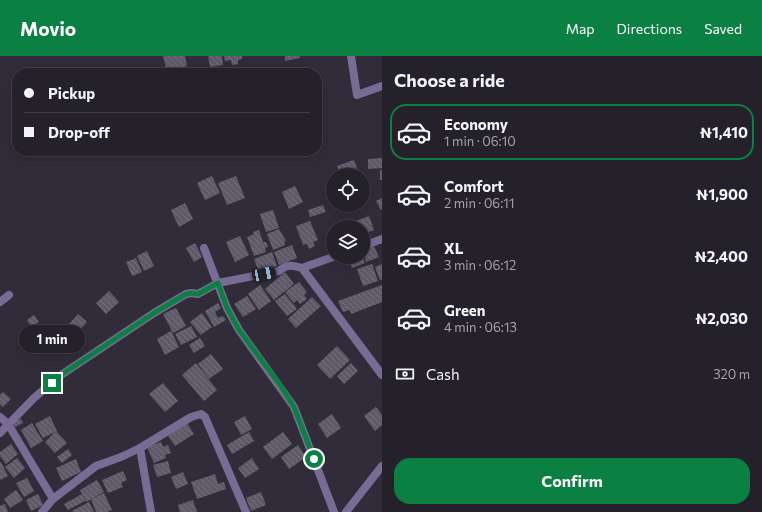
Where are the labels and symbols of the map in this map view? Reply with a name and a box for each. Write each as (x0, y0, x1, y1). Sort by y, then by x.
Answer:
car (251, 266, 277, 282)
callout: 1 min (19, 325, 85, 353)
route end (43, 374, 61, 392)
route start (305, 450, 323, 468)

